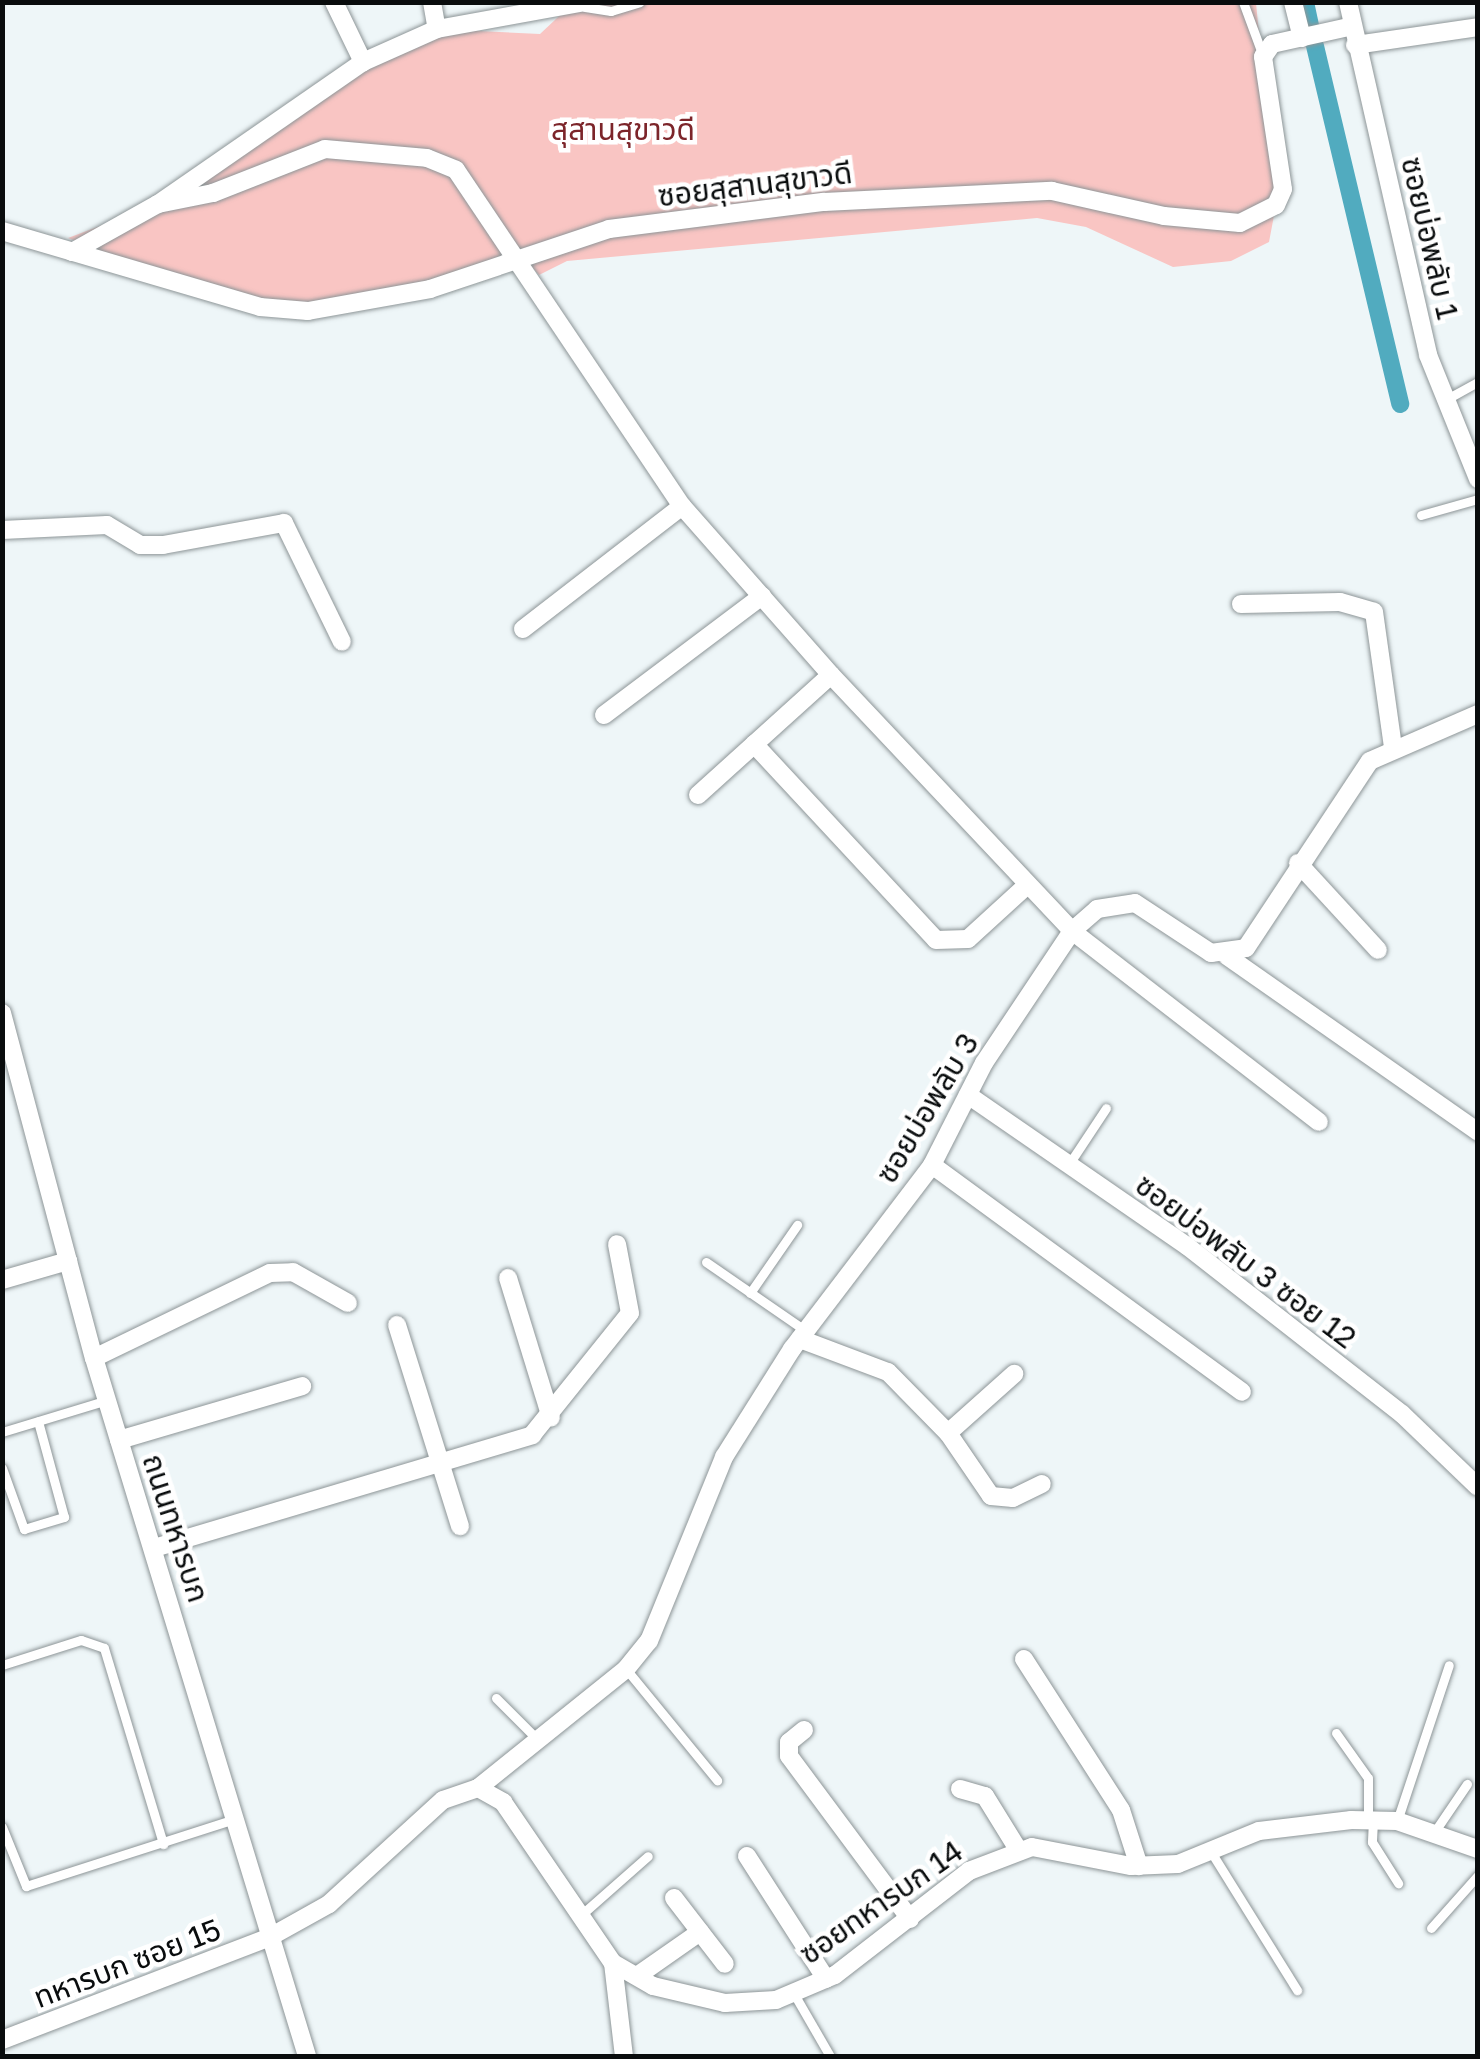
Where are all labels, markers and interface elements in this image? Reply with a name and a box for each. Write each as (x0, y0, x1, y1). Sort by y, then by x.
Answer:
park label: สุสานสุขาวดี (551, 111, 695, 147)
street label: ซอยบ่อพลับ 1 (1394, 153, 1466, 323)
street label: ซอยสุสานสุขาวดี (656, 154, 854, 214)
street label: ซอยบ่อพลับ 3 (868, 1027, 986, 1189)
street label: ซอยบ่อพลับ 3 ซอย 12 (1129, 1166, 1363, 1356)
street label: ถนนทหารบก (135, 1449, 217, 1607)
street label: ซอยทหารบก 14 (792, 1833, 970, 1971)
street label: ทหารบก ซอย 15 (28, 1911, 226, 2015)

